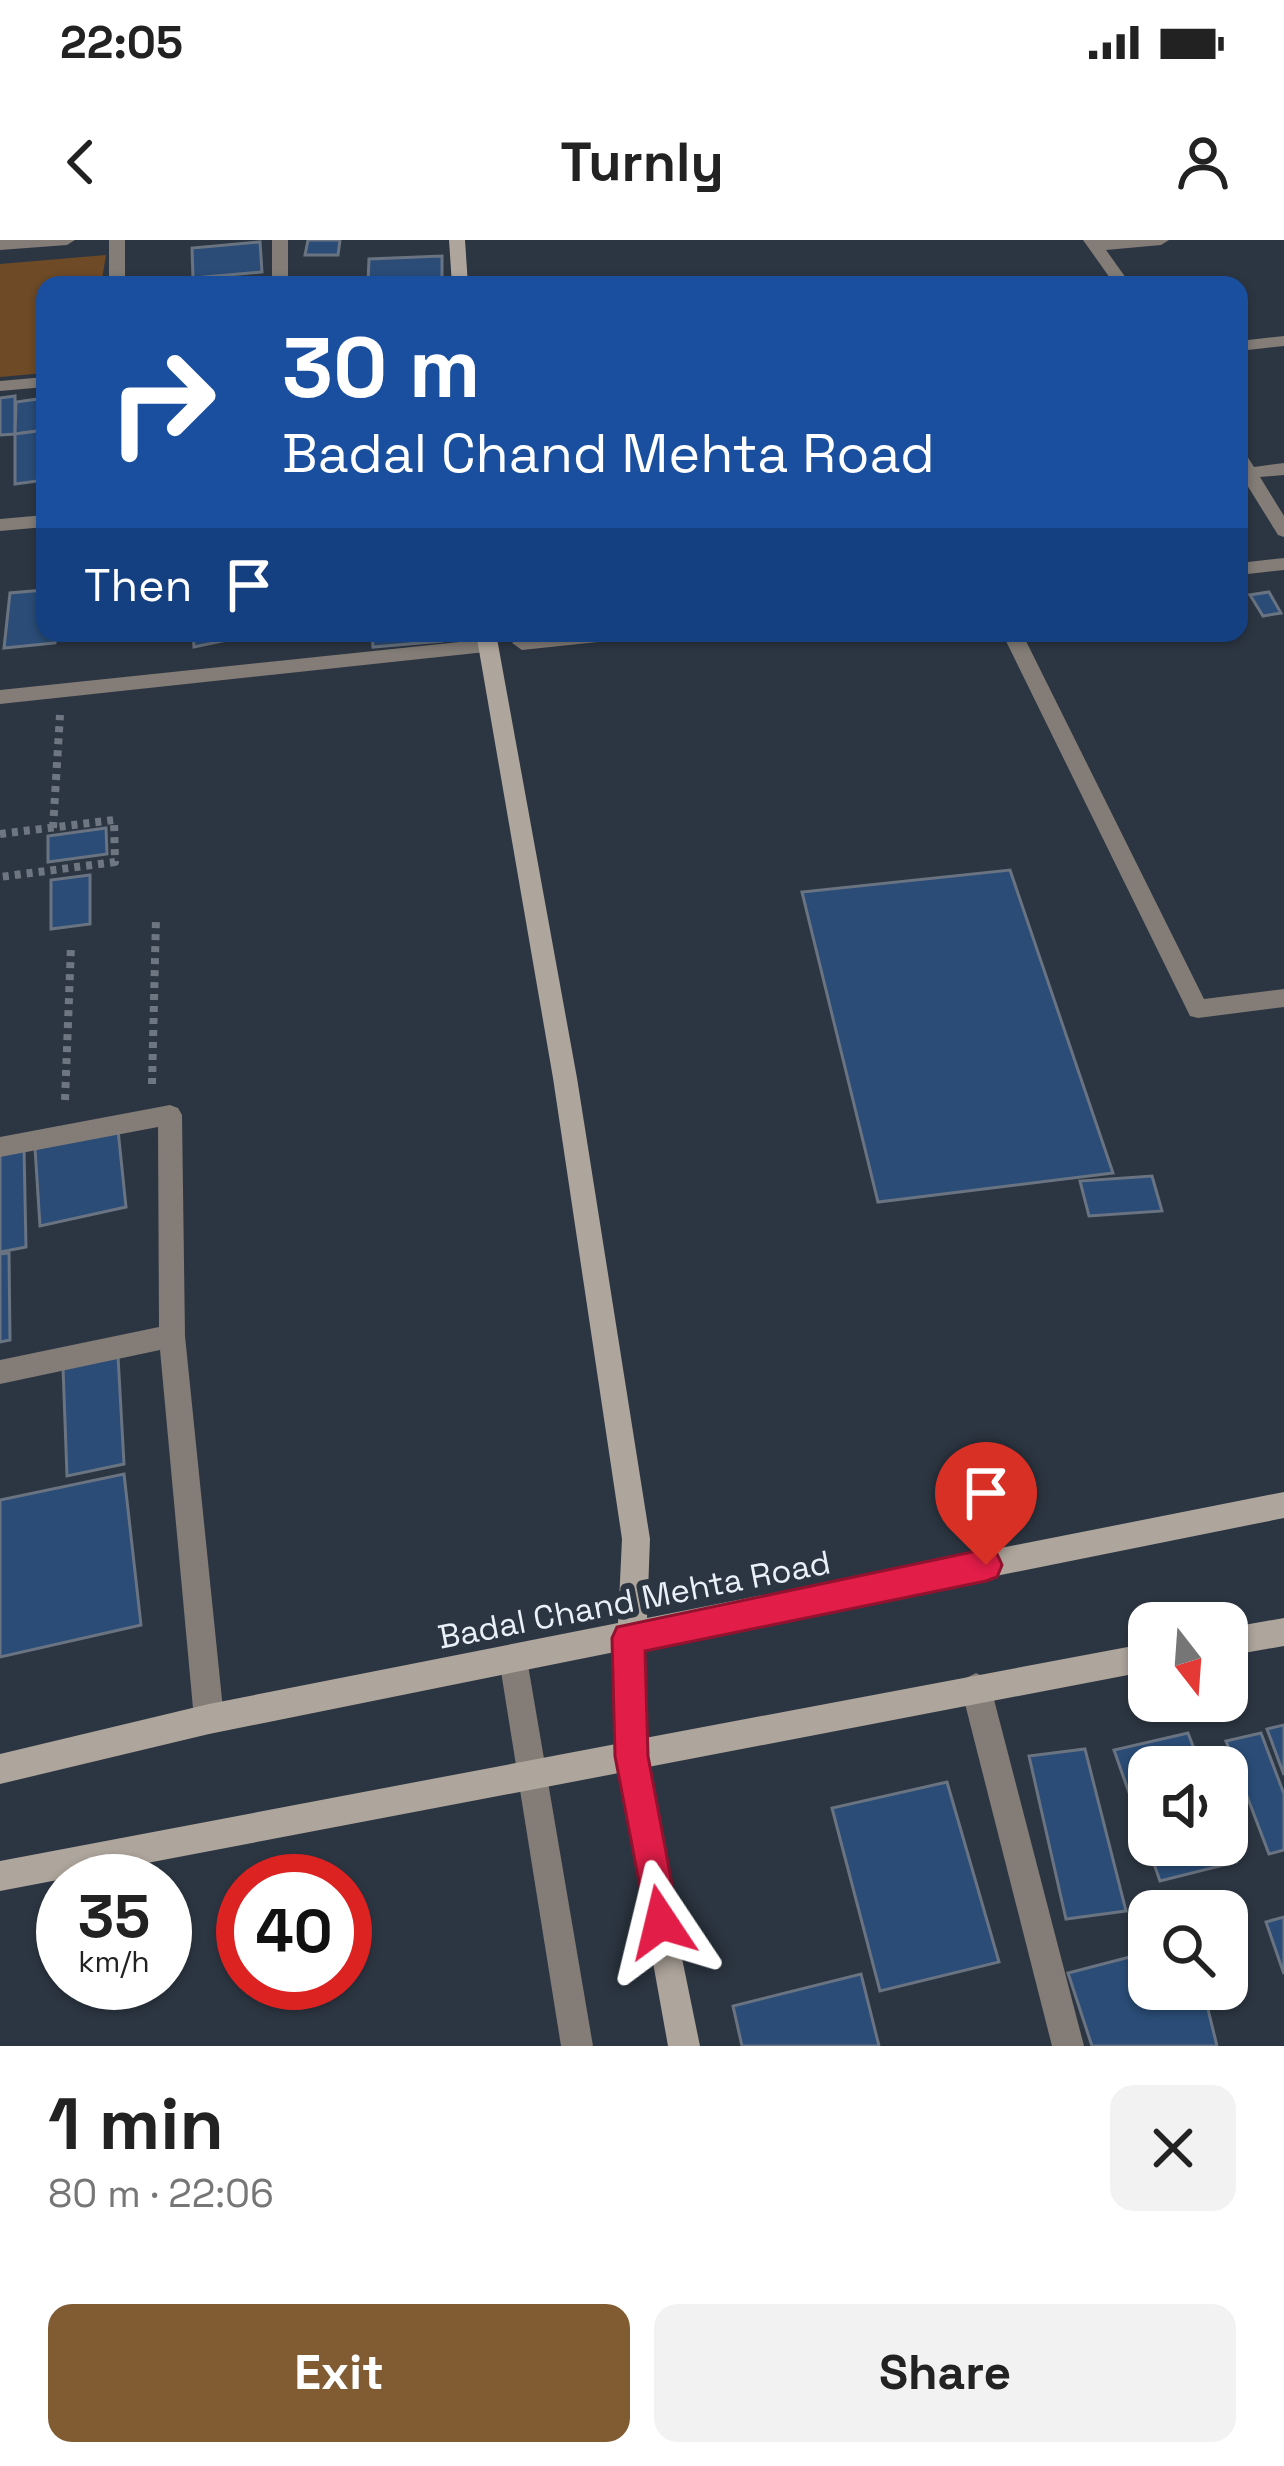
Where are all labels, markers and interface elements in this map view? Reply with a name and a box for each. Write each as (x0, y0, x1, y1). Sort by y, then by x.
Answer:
text: 22:05 (60, 14, 183, 71)
text: Turnly (560, 128, 724, 197)
icon: back (48, 129, 114, 195)
icon: person (1170, 129, 1236, 195)
text: 30 m (282, 314, 481, 422)
icon: right (84, 324, 240, 480)
text: Badal Chand Mehta Road (282, 419, 935, 488)
icon: arrive (216, 552, 282, 618)
text: Then (84, 557, 192, 614)
pin (935, 1442, 1037, 1565)
icon: arrive (953, 1460, 1019, 1526)
street label: Badal Chand Mehta Road (434, 1541, 834, 1659)
north arrow (1128, 1602, 1248, 1722)
map controls (1128, 1602, 1248, 2010)
button: sound (1128, 1746, 1248, 1866)
speed limit sign: 40 (216, 1854, 372, 2010)
position arrow (598, 1859, 724, 1985)
text: 35 (78, 1878, 150, 1955)
button: search (1128, 1890, 1248, 2010)
text: km/h (78, 1942, 150, 1981)
text: 1 min (48, 2078, 224, 2170)
button: close (1110, 2085, 1236, 2211)
text: 80 m · 22:06 (48, 2169, 274, 2218)
button: Exit (48, 2304, 630, 2442)
button: Share (654, 2304, 1236, 2442)

